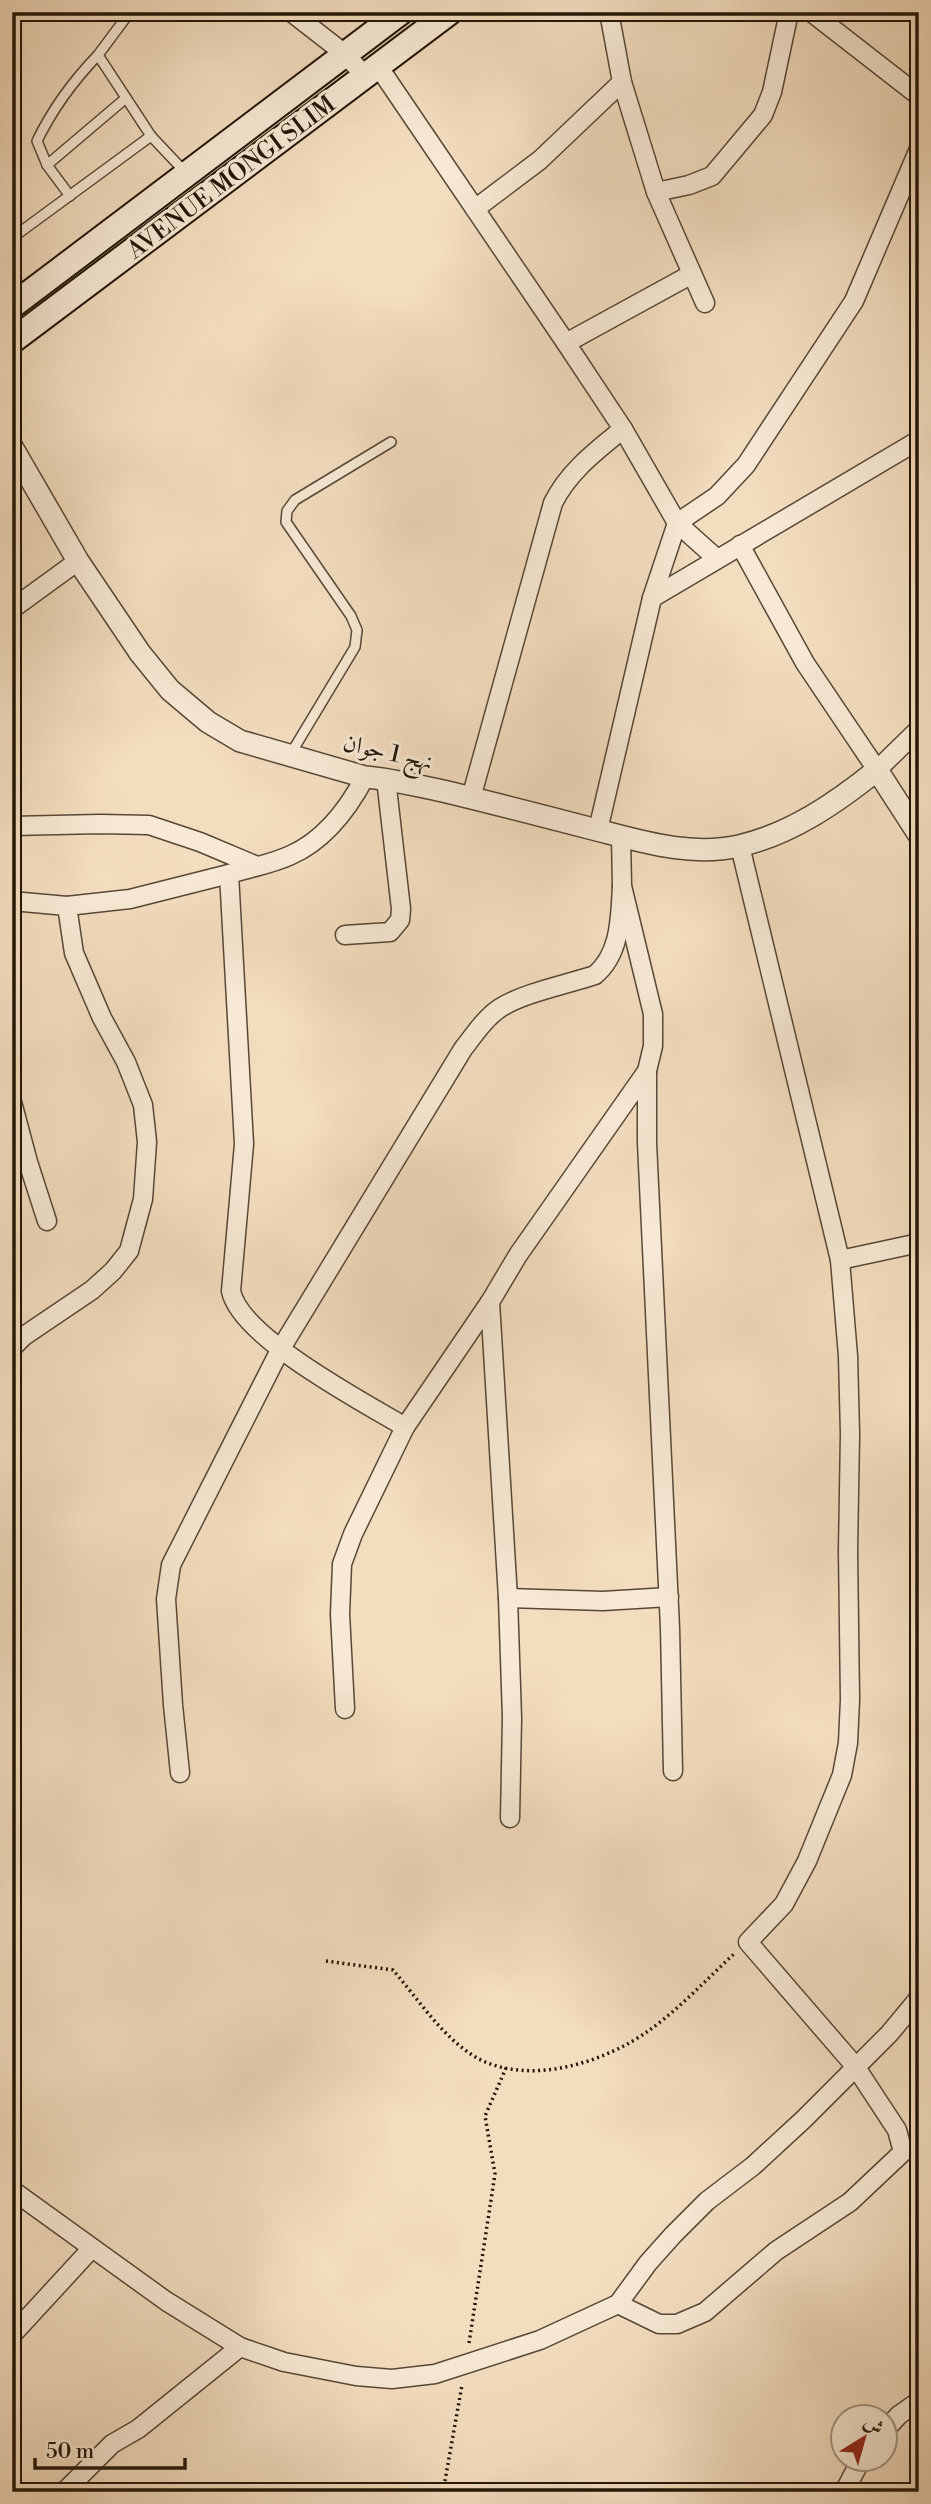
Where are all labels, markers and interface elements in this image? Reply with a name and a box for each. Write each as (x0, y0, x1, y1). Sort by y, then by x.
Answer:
street label: AVENUE MONGI SLIM (121, 90, 342, 267)
street label: نهج 1 جوان (339, 728, 436, 783)
north arrow (830, 2402, 900, 2472)
text: ش (859, 2410, 888, 2440)
scale bar (35, 2427, 186, 2471)
text: 50 m (46, 2439, 94, 2465)

